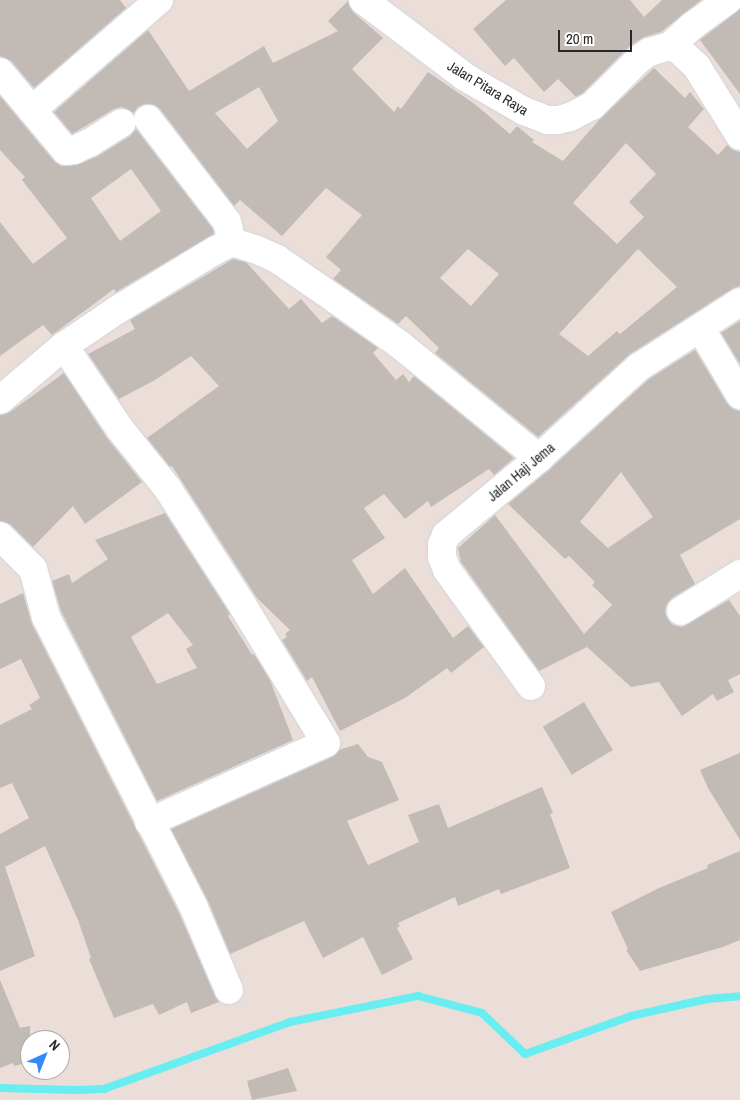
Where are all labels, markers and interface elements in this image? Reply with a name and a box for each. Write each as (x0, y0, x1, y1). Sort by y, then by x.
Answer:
scale bar (560, 20, 634, 52)
text: 20 m (566, 28, 593, 49)
street label: Jalan Pitara Raya (445, 57, 531, 119)
street label: Jalan Haji Jema (484, 439, 558, 505)
north arrow (20, 1030, 70, 1080)
text: N (45, 1036, 64, 1054)

